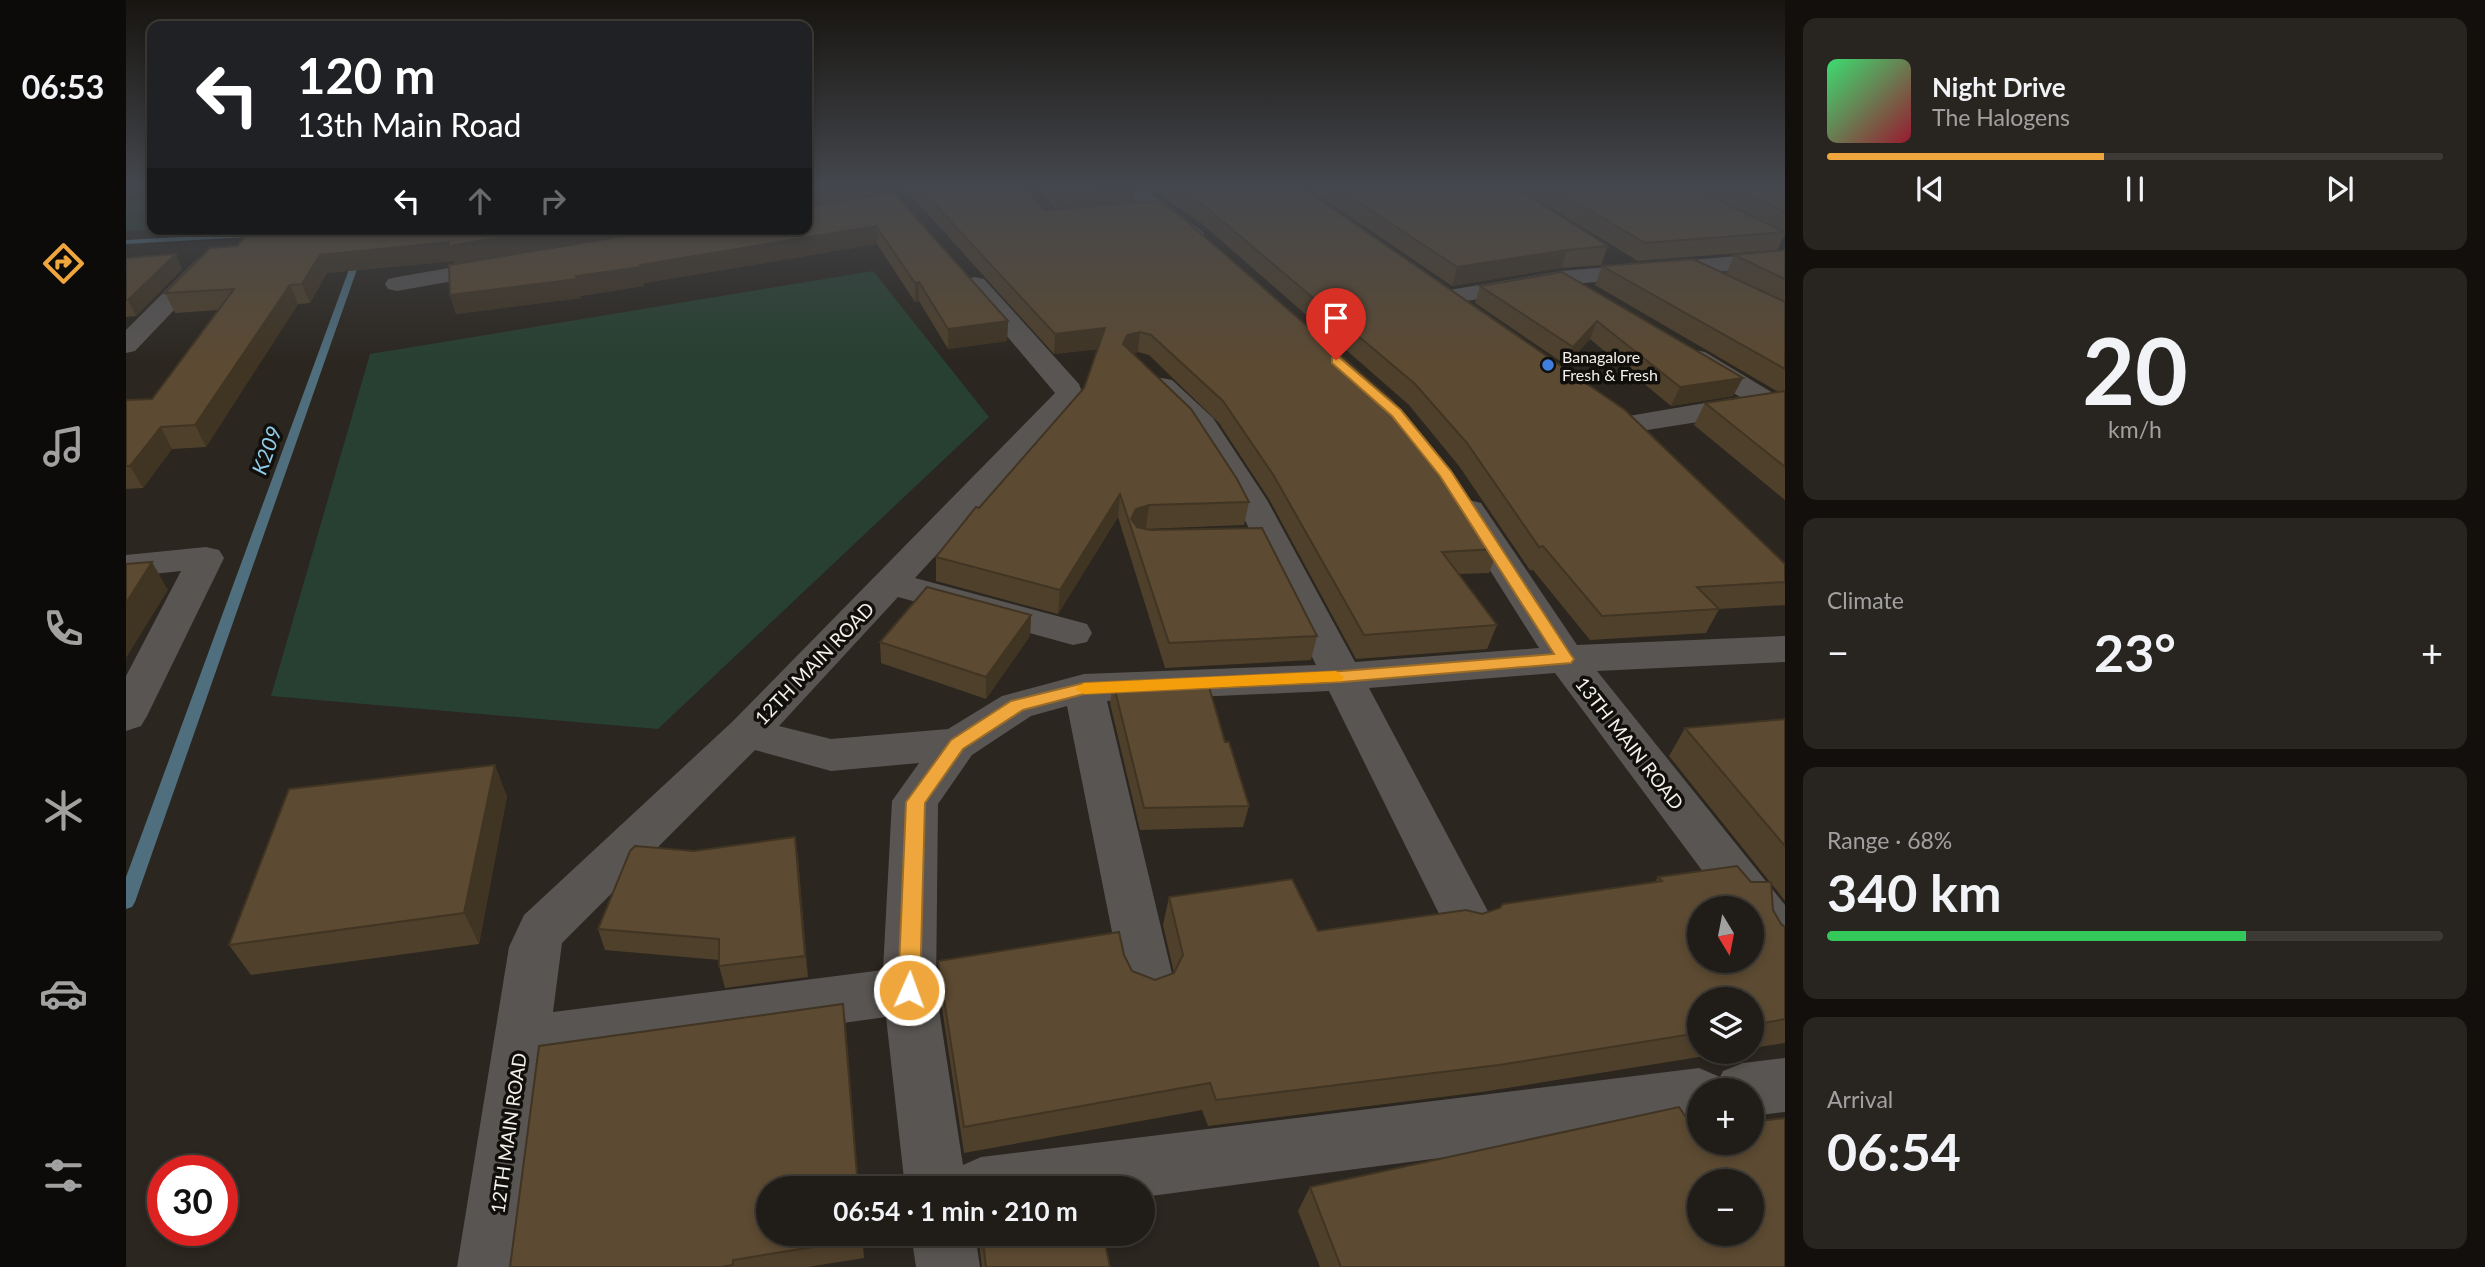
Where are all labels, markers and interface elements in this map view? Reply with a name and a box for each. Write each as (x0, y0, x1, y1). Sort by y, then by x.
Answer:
text: 120 m (297, 46, 435, 104)
icon: left (182, 49, 273, 140)
text: 06:53 (22, 67, 104, 106)
text: Night Drive (1932, 71, 2066, 103)
text: The Halogens (1932, 103, 2070, 131)
text: 13th Main Road (297, 105, 521, 144)
icon: previous (1911, 170, 1949, 208)
icon: pause (2116, 170, 2154, 208)
icon: next (2321, 170, 2359, 208)
icon: left (388, 182, 426, 220)
icon: ahead (461, 182, 499, 220)
icon: right (534, 182, 572, 220)
icon: directions (39, 239, 88, 288)
pin (1306, 288, 1366, 360)
icon: arrive (1317, 299, 1355, 337)
text: 20 (2082, 315, 2188, 424)
place label: Banagalore Fresh & Fresh (1562, 347, 1658, 384)
marker: Banagalore Fresh & Fresh (1540, 357, 1556, 373)
text: km/h (2108, 415, 2162, 443)
icon: music (39, 422, 88, 471)
water label: K209 (246, 422, 286, 478)
text: Climate (1827, 586, 1904, 614)
street label: 12TH MAIN ROAD (750, 597, 878, 729)
icon: phone (39, 604, 88, 653)
text: 23° (2094, 621, 2176, 683)
text: − (1827, 629, 1849, 675)
text: + (2421, 629, 2443, 675)
street label: 13TH MAIN ROAD (1571, 672, 1689, 814)
icon: climate (39, 786, 88, 835)
text: Range · 68% (1827, 826, 1952, 854)
text: 340 km (1827, 861, 2001, 923)
north arrow (1687, 896, 1764, 973)
map controls (1687, 896, 1764, 1246)
position arrow (872, 953, 946, 1027)
icon: car (39, 969, 88, 1018)
button: layers (1687, 987, 1764, 1064)
street label: 12TH MAIN ROAD (485, 1051, 531, 1215)
button: + (1687, 1078, 1764, 1155)
text: Arrival (1827, 1085, 1893, 1113)
text: 06:54 (1827, 1120, 1961, 1182)
icon: filters (39, 1151, 88, 1200)
speed limit sign: 30 (147, 1155, 238, 1246)
button: − (1687, 1169, 1764, 1246)
text: 06:54 · 1 min · 210 m (833, 1195, 1078, 1227)

